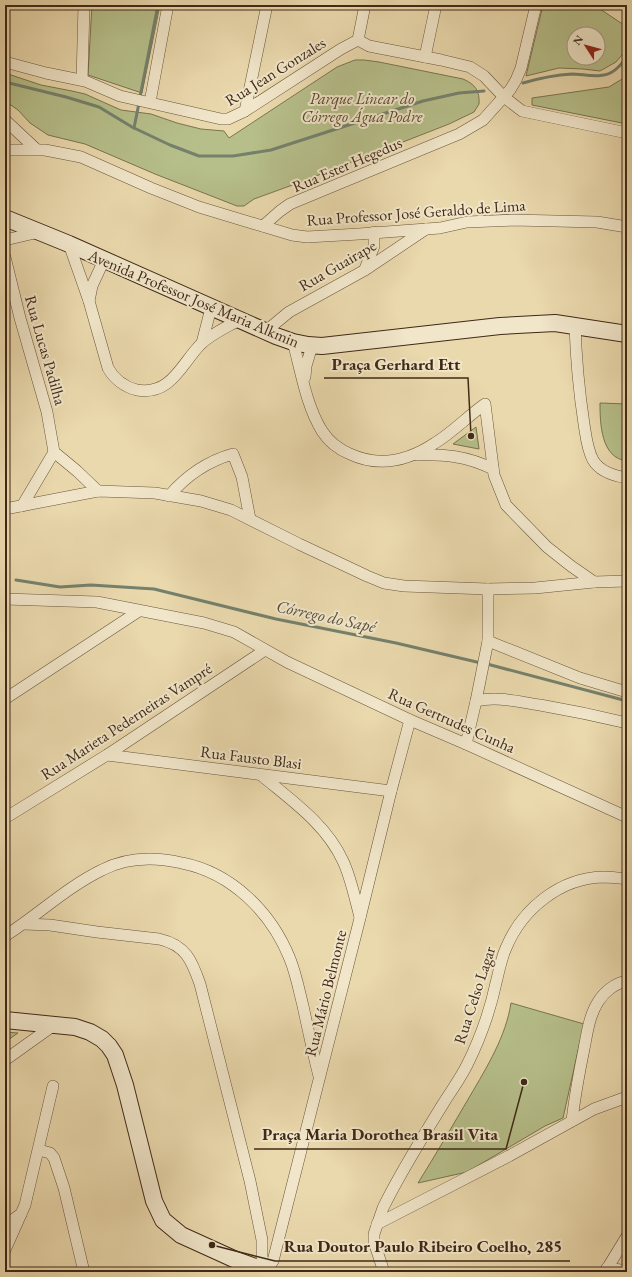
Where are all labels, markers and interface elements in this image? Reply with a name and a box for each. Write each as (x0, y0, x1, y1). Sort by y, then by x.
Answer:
north arrow (566, 26, 606, 66)
street label: Rua Jean Gonzales (221, 32, 330, 111)
text: N (570, 32, 586, 48)
park label: Parque Linear do Córrego Água Podre (302, 88, 423, 127)
street label: Rua Ester Hegedus (289, 132, 405, 197)
street label: Rua Professor José Geraldo de Lima (306, 194, 527, 231)
street label: Rua Guairape (295, 235, 380, 296)
street label: Avenida Professor José Maria Alkmin (84, 244, 303, 353)
street label: Rua Lucas Padilha (20, 293, 71, 408)
callout: Praça Gerhard Ett (324, 349, 468, 378)
text: Praça Gerhard Ett (332, 353, 461, 375)
water label: Córrego do Sapé (274, 595, 380, 638)
street label: Rua Marieta Pederneiras Vampré (37, 658, 216, 785)
street label: Rua Gertrudes Cunha (385, 683, 519, 758)
street label: Rua Fausto Blasi (199, 741, 303, 774)
street label: Rua Mário Belmonte (300, 928, 351, 1059)
street label: Rua Celso Lagar (449, 943, 500, 1047)
callout: Praça Maria Dorothea Brasil Vita (254, 1120, 506, 1149)
text: Praça Maria Dorothea Brasil Vita (262, 1123, 499, 1145)
callout: Rua Doutor Paulo Ribeiro Coelho, 285 (275, 1232, 570, 1261)
text: Rua Doutor Paulo Ribeiro Coelho, 285 (284, 1235, 562, 1257)

